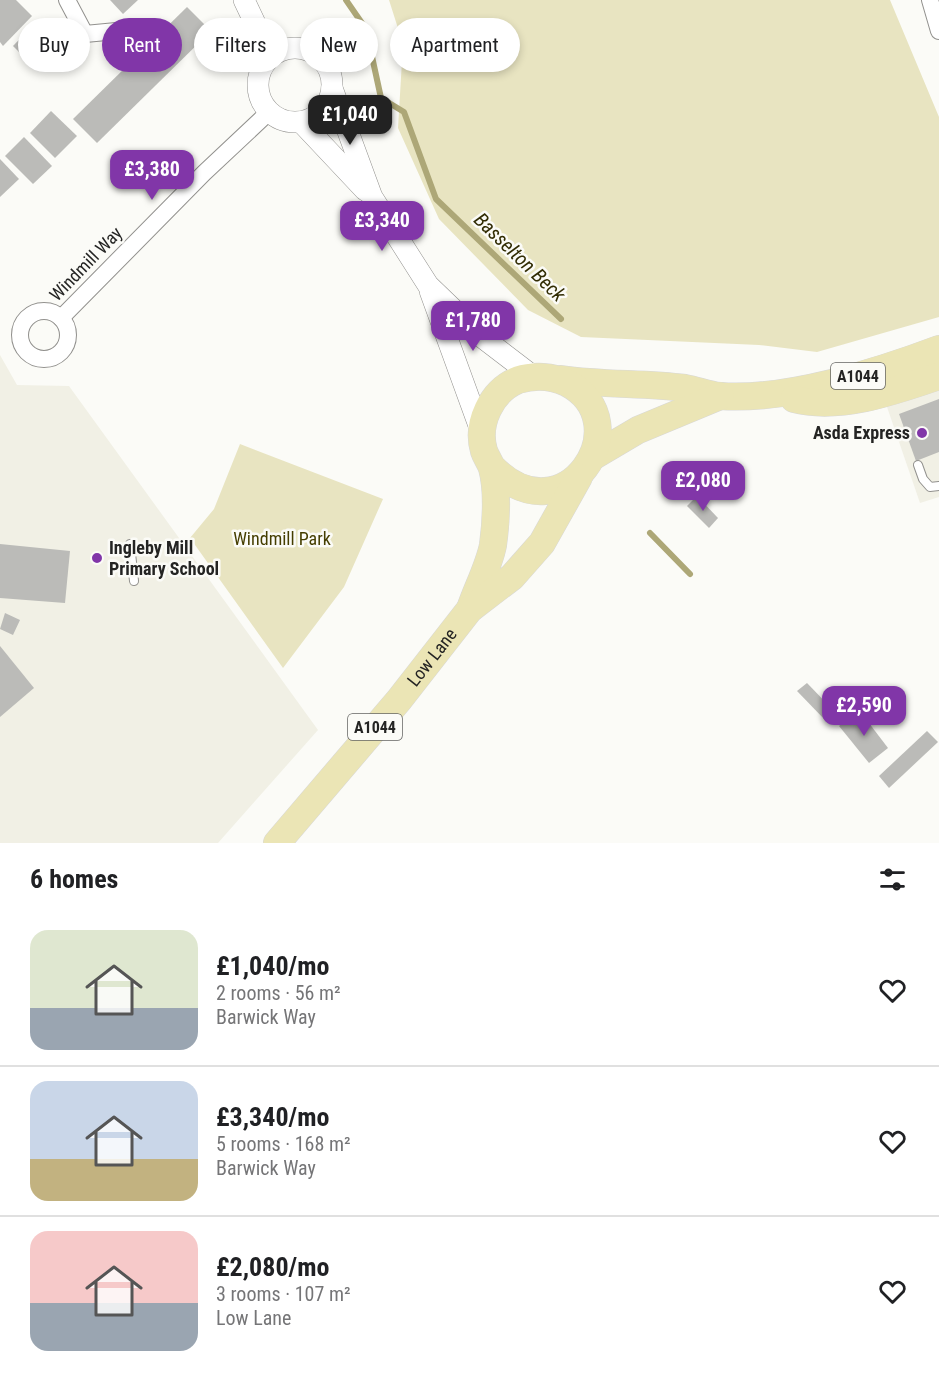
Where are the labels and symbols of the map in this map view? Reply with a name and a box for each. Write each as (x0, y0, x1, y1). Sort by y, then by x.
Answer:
pin: £1,040 (301, 95, 399, 146)
pin: £3,380 (103, 150, 201, 201)
pin: £3,340 (333, 201, 431, 252)
water label: Basselton Beck (469, 207, 572, 307)
street label: Windmill Way (45, 222, 127, 305)
pin: £1,780 (424, 301, 522, 352)
road number: A1044 (831, 363, 885, 389)
place label: Asda Express (813, 422, 910, 443)
marker: Asda Express (915, 426, 929, 440)
pin: £2,080 (654, 461, 752, 512)
park label: Windmill Park (233, 528, 331, 549)
place label: Ingleby Mill Primary School (109, 537, 219, 579)
marker: Ingleby Mill Primary School (90, 551, 104, 565)
street label: Low Lane (403, 624, 461, 690)
pin: £2,590 (815, 686, 913, 737)
road number: A1044 (348, 714, 402, 740)

